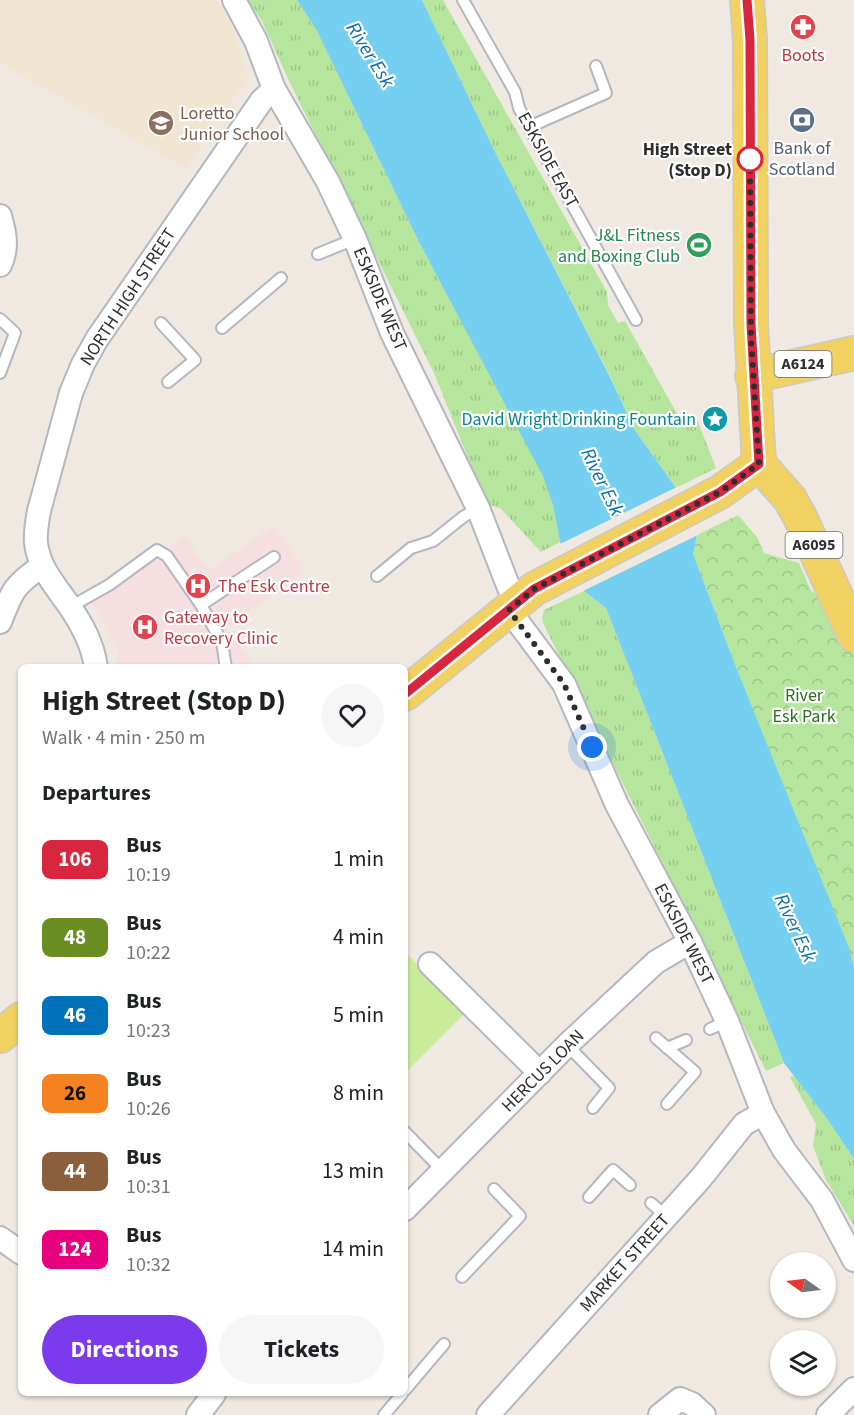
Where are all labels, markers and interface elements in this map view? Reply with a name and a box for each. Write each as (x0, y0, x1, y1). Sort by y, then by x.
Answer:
pharmacy icon: Boots (788, 12, 818, 42)
water label: River Esk (339, 17, 401, 94)
place label: Boots (781, 43, 825, 68)
place label: Loretto Junior School (180, 101, 284, 147)
bank icon: Bank of Scotland (787, 105, 817, 135)
school or university icon: Loretto Junior School (146, 108, 176, 138)
street label: ESKSIDE EAST (511, 108, 585, 213)
place label: Bank of Scotland (769, 136, 835, 182)
place label: High Street (Stop D) (643, 137, 732, 183)
marker: High Street (Stop D) (737, 146, 763, 172)
street label: NORTH HIGH STREET (74, 223, 182, 371)
place label: J&L Fitness and Boxing Club (558, 223, 680, 269)
sports icon: J&L Fitness and Boxing Club (684, 230, 714, 260)
street label: ESKSIDE WEST (347, 243, 413, 355)
road number: A6124 (774, 351, 832, 377)
place icon: David Wright Drinking Fountain (700, 404, 730, 434)
place label: David Wright Drinking Fountain (462, 407, 696, 432)
water label: River Esk (573, 443, 631, 521)
road number: A6095 (786, 532, 842, 558)
hospital icon: The Esk Centre (183, 571, 213, 601)
place label: The Esk Centre (218, 574, 330, 599)
place label: Gateway to Recovery Clinic (164, 605, 278, 651)
hospital icon: Gateway to Recovery Clinic (130, 612, 160, 642)
text: High Street (Stop D) (42, 681, 286, 721)
park label: River Esk Park (772, 683, 836, 729)
button: heart (321, 684, 384, 747)
text: Walk · 4 min · 250 m (42, 724, 205, 752)
your location (577, 732, 607, 762)
text: Departures (42, 777, 151, 809)
text: Bus (126, 829, 162, 861)
text: 1 min (333, 843, 384, 875)
text: 106 (58, 844, 92, 874)
text: 10:19 (126, 861, 171, 889)
street label: ESKSIDE WEST (648, 879, 720, 989)
water label: River Esk (767, 889, 823, 967)
text: Bus (126, 907, 162, 939)
text: 4 min (333, 921, 384, 953)
text: 48 (64, 922, 86, 952)
text: 10:22 (126, 939, 171, 967)
text: Bus (126, 985, 162, 1017)
text: 5 min (333, 999, 384, 1031)
text: 46 (64, 1000, 86, 1030)
text: 10:23 (126, 1017, 171, 1045)
street label: HERCUS LOAN (496, 1024, 590, 1118)
text: Bus (126, 1063, 162, 1095)
text: 8 min (333, 1077, 384, 1109)
text: 26 (64, 1078, 86, 1108)
text: 10:26 (126, 1095, 171, 1123)
text: Bus (126, 1141, 162, 1173)
text: 13 min (322, 1155, 384, 1187)
text: 44 (64, 1156, 86, 1186)
text: 10:31 (126, 1173, 171, 1201)
street label: MARKET STREET (574, 1208, 676, 1317)
text: Bus (126, 1219, 162, 1251)
text: 14 min (322, 1233, 384, 1265)
text: 124 (58, 1234, 92, 1264)
text: 10:32 (126, 1251, 171, 1279)
north arrow (770, 1252, 836, 1318)
map controls (770, 1252, 836, 1396)
button: Directions (42, 1315, 207, 1384)
button: Tickets (219, 1315, 384, 1384)
button: layers (770, 1330, 836, 1396)

